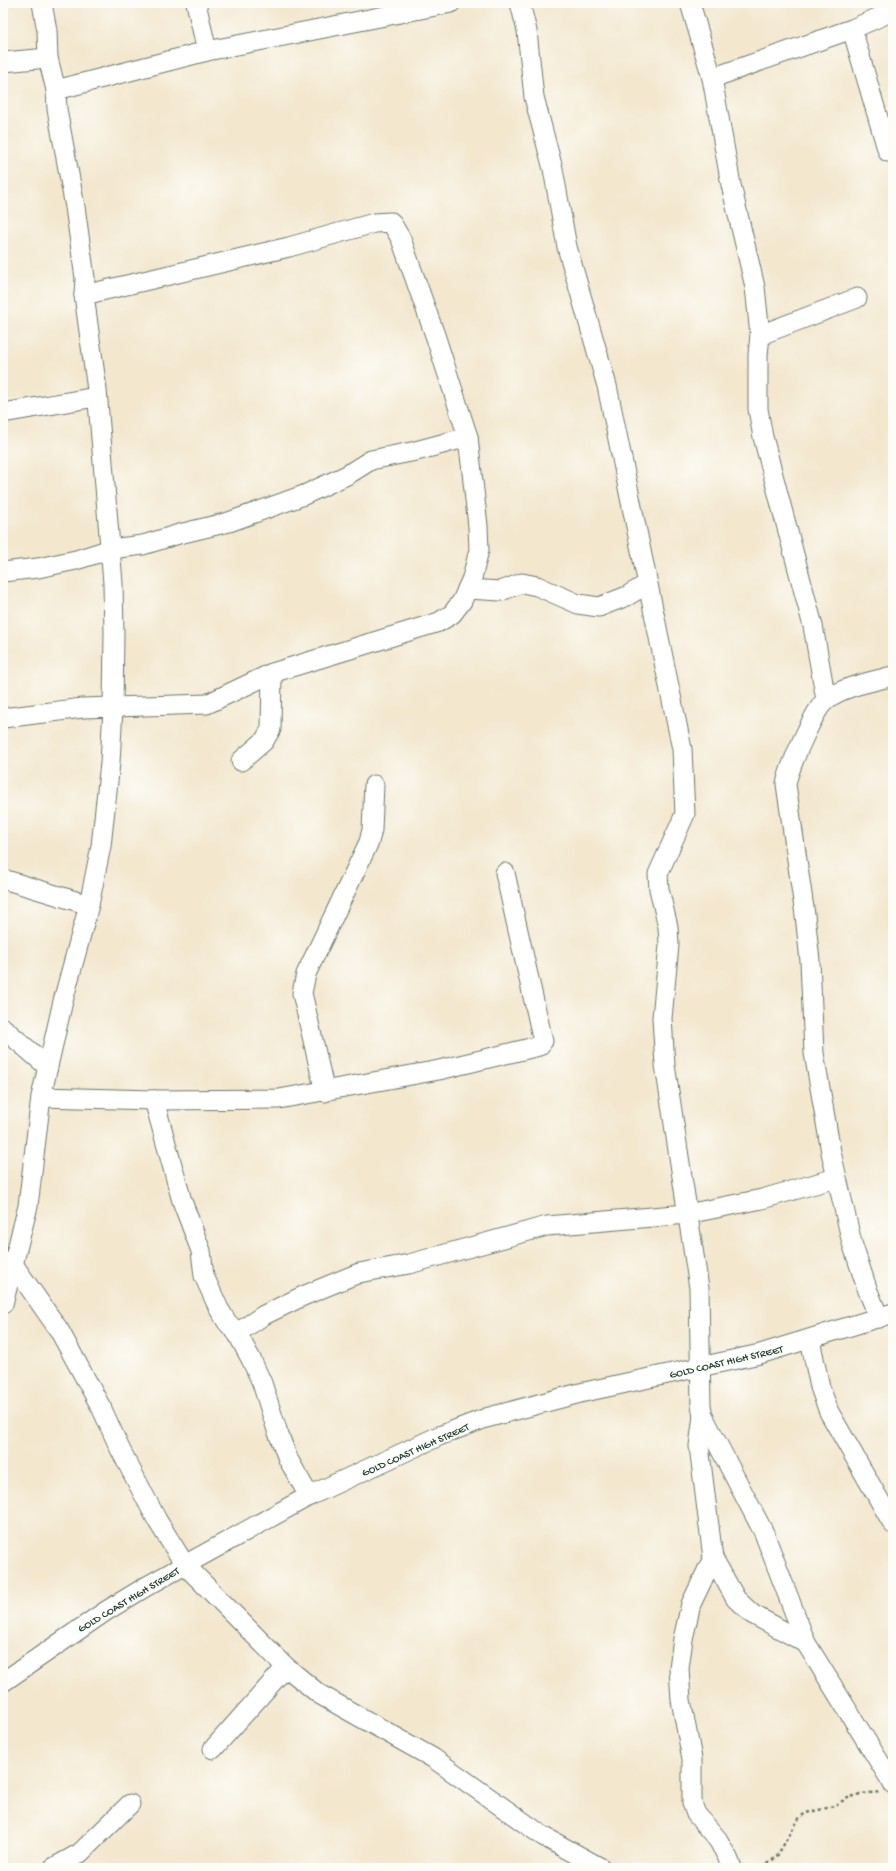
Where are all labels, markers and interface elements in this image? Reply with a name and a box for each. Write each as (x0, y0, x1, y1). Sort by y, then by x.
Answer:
street label: GOLD COAST HIGH STREET (669, 1344, 785, 1382)
street label: GOLD COAST HIGH STREET (360, 1421, 472, 1480)
street label: GOLD COAST HIGH STREET (76, 1565, 183, 1636)

